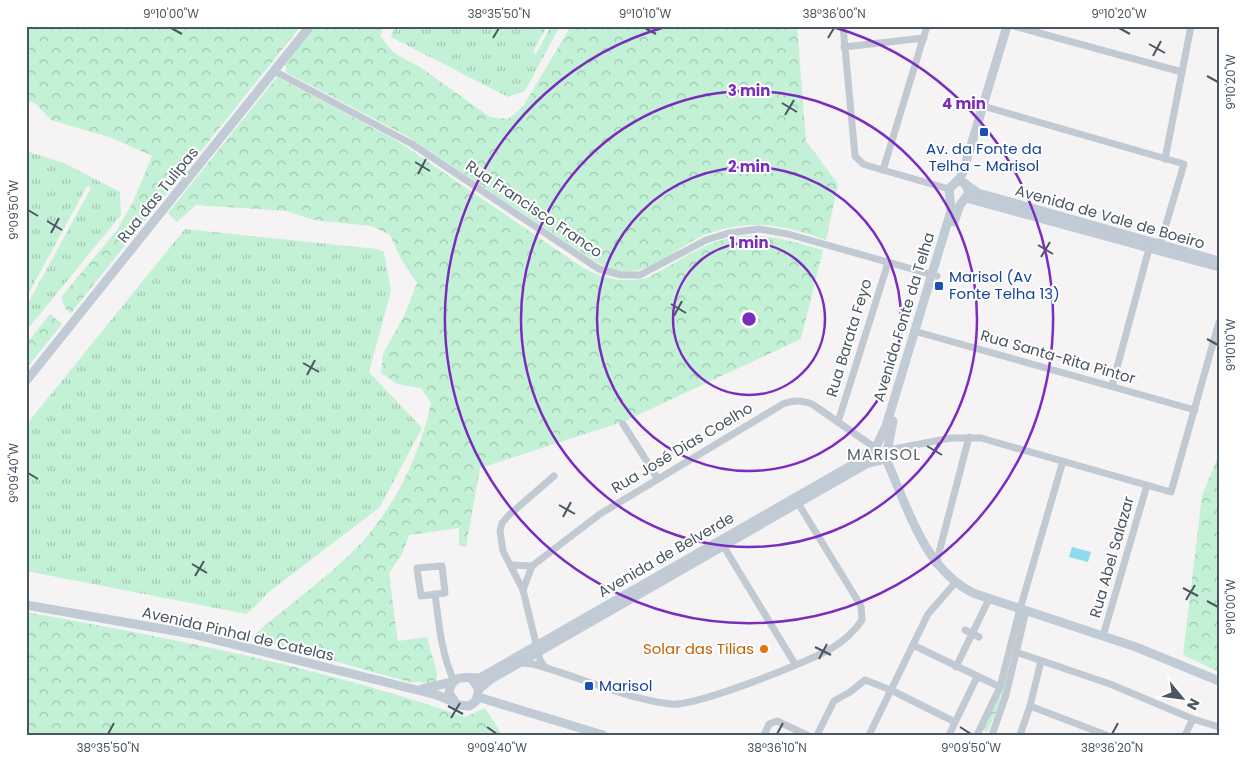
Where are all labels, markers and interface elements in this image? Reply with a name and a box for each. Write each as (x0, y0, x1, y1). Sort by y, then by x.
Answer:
text: 9°10'00"W (143, 5, 199, 22)
text: 38°35'50"N (467, 5, 531, 22)
text: 9°10'10"W (619, 5, 671, 22)
text: 38°36'00"N (802, 5, 866, 22)
text: 9°10'20"W (1091, 5, 1147, 22)
text: 9°10'20"W (1222, 54, 1239, 110)
text: 3 min (728, 80, 770, 101)
text: 4 min (942, 93, 986, 114)
marker: Av. da Fonte da Telha - Marisol (978, 126, 990, 138)
place label: Av. da Fonte da Telha - Marisol (926, 138, 1042, 176)
street label: Rua das Tulipas (112, 142, 203, 247)
street label: Rua Francisco Franco (462, 155, 607, 262)
text: 2 min (728, 156, 770, 177)
street label: Avenida de Vale de Boeiro (1013, 179, 1207, 254)
text: 9°09'50"W (5, 180, 22, 240)
street label: Avenida Fonte da Telha (868, 230, 939, 404)
text: 1 min (729, 232, 769, 253)
place label: Marisol (Av Fonte Telha 13) (949, 266, 1060, 304)
street label: Rua Barata Feyo (821, 276, 876, 399)
marker: Marisol (Av Fonte Telha 13) (933, 280, 945, 292)
centre of rings (740, 310, 758, 328)
text: 9°10'10"W (1222, 319, 1239, 371)
street label: Rua Santa-Rita Pintor (978, 324, 1138, 389)
street label: Rua José Dias Coelho (607, 397, 756, 498)
text: 9°09'40"W (5, 443, 22, 503)
district label: MARISOL (847, 443, 921, 466)
street label: Rua Abel Salazar (1084, 493, 1139, 620)
street label: Avenida de Belverde (594, 507, 738, 602)
text: 9°10'00"W (1222, 579, 1239, 635)
street label: Avenida Pinhal de Catelas (140, 601, 336, 666)
place label: Solar das Tílias (643, 638, 754, 659)
marker: Solar das Tílias (758, 643, 770, 655)
north arrow (1158, 674, 1208, 724)
place label: Marisol (599, 675, 652, 696)
marker: Marisol (583, 680, 595, 692)
text: N (1182, 695, 1205, 714)
text: 38°35'50"N (76, 739, 140, 756)
text: 9°09'40"W (467, 739, 527, 756)
text: 38°36'10"N (747, 739, 807, 756)
text: 9°09'50"W (941, 739, 1001, 756)
text: 38°36'20"N (1081, 739, 1143, 756)

